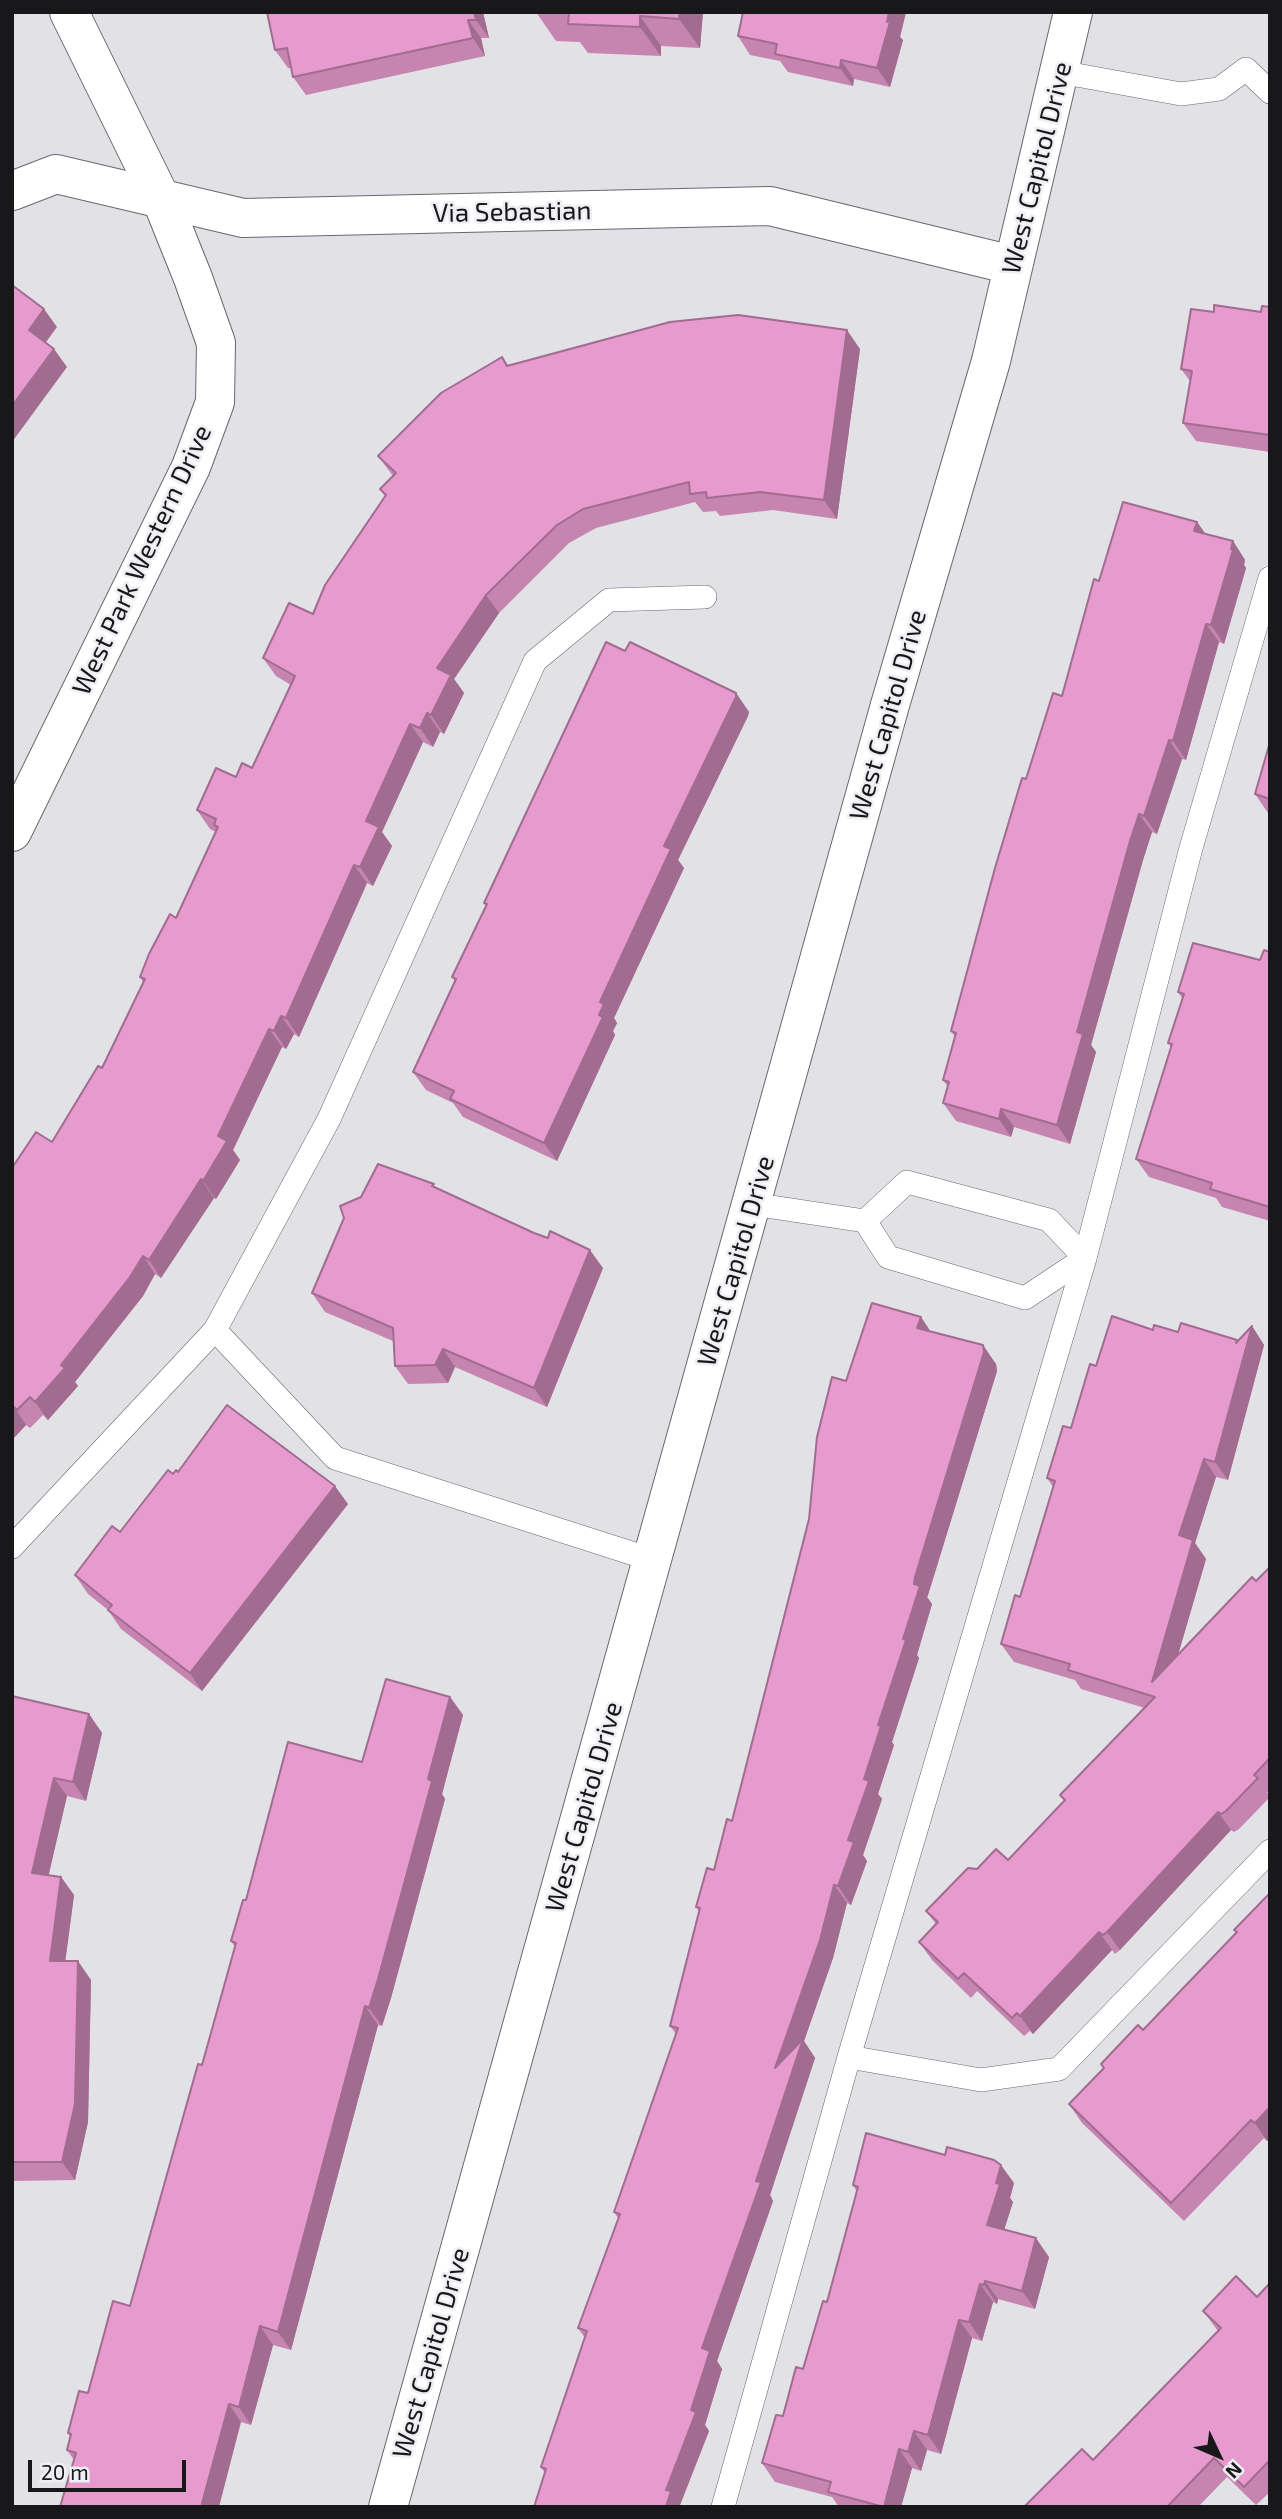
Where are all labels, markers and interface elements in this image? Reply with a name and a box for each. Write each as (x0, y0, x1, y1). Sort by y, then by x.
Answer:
street label: West Capitol Drive (996, 59, 1078, 277)
street label: Via Sebastian (432, 195, 592, 229)
street label: West Park Western Drive (66, 420, 218, 700)
street label: West Capitol Drive (843, 606, 933, 824)
street label: West Capitol Drive (691, 1152, 781, 1370)
street label: West Capitol Drive (539, 1698, 629, 1916)
street label: West Capitol Drive (386, 2244, 476, 2462)
north arrow (1184, 2421, 1254, 2491)
scale bar (32, 2446, 189, 2490)
text: N (1221, 2458, 1248, 2484)
text: 20 m (41, 2459, 89, 2484)

